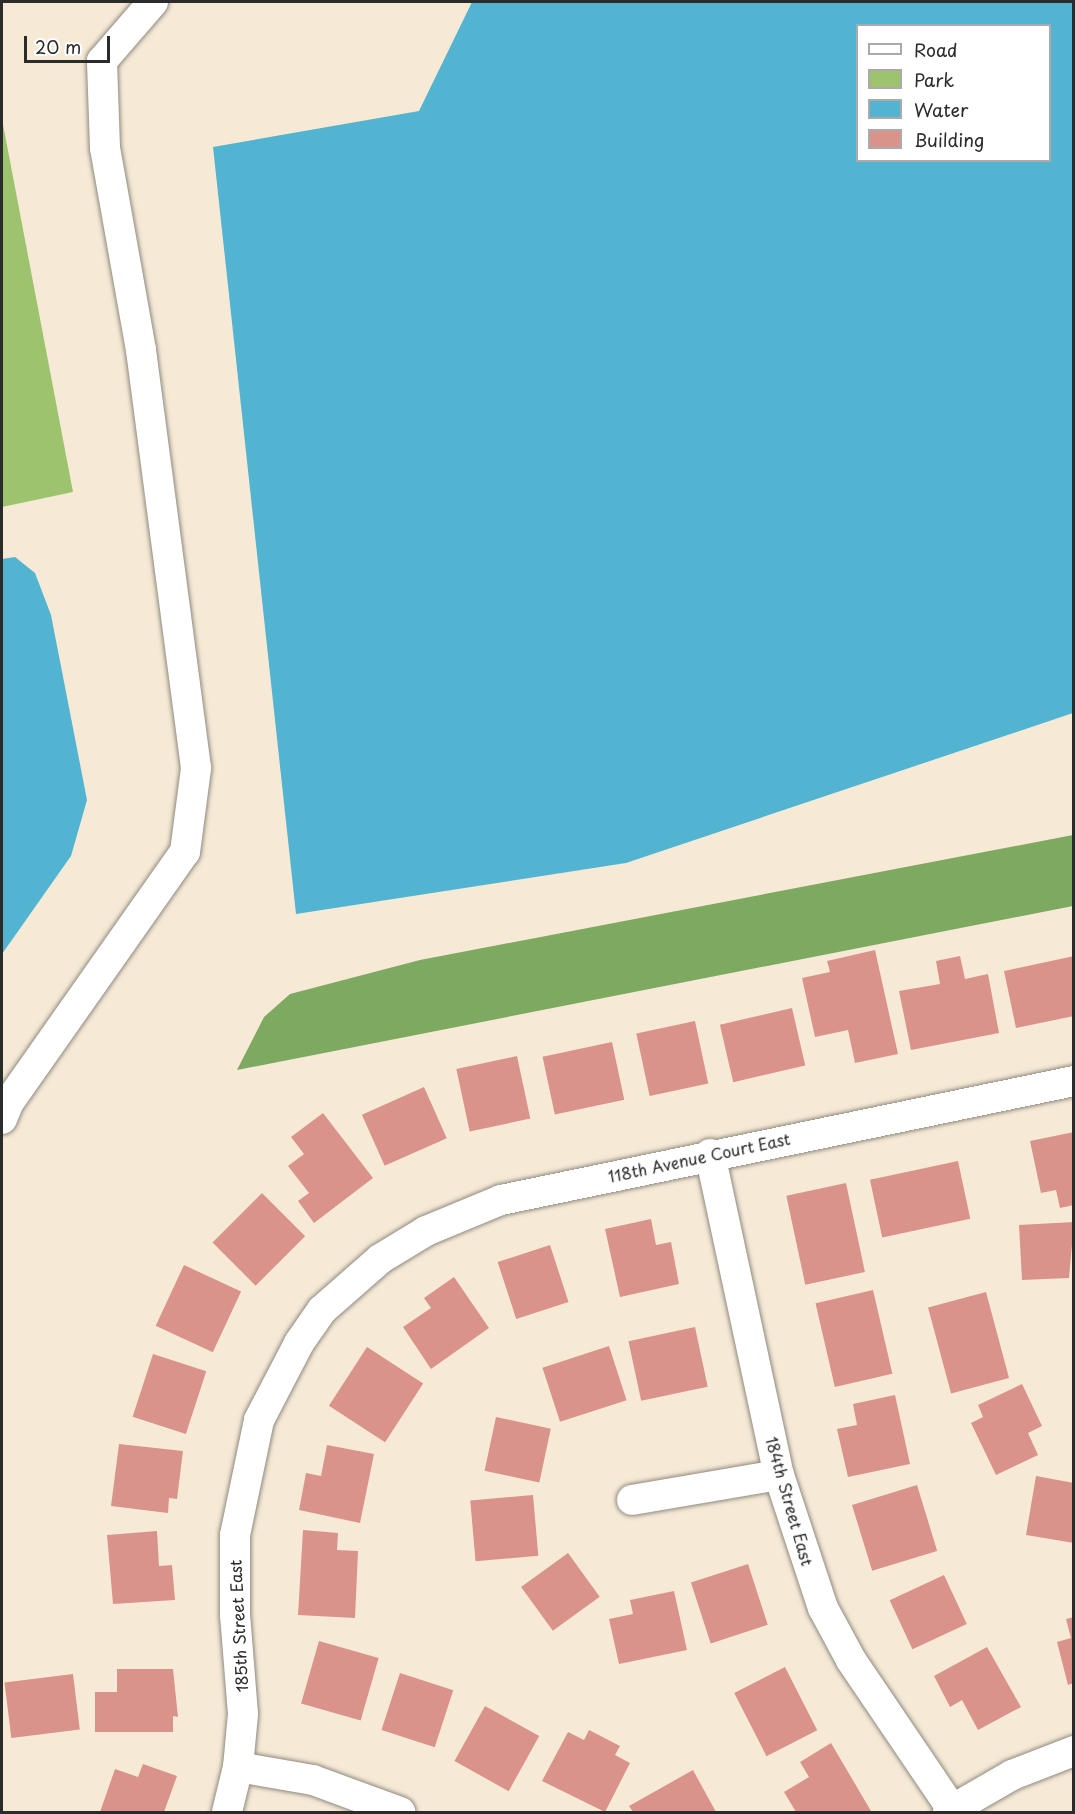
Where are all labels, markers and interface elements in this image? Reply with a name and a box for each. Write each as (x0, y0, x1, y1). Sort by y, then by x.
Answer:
scale bar (27, 24, 112, 62)
legend (856, 24, 1051, 162)
text: 20 m (35, 33, 81, 60)
text: Road (914, 36, 958, 63)
text: Park (914, 66, 954, 93)
text: Water (914, 96, 968, 123)
text: Building (914, 126, 984, 153)
street label: 118th Avenue Court East (606, 1128, 792, 1186)
street label: 184th Street East (762, 1434, 818, 1568)
street label: 185th Street East (225, 1559, 251, 1693)

